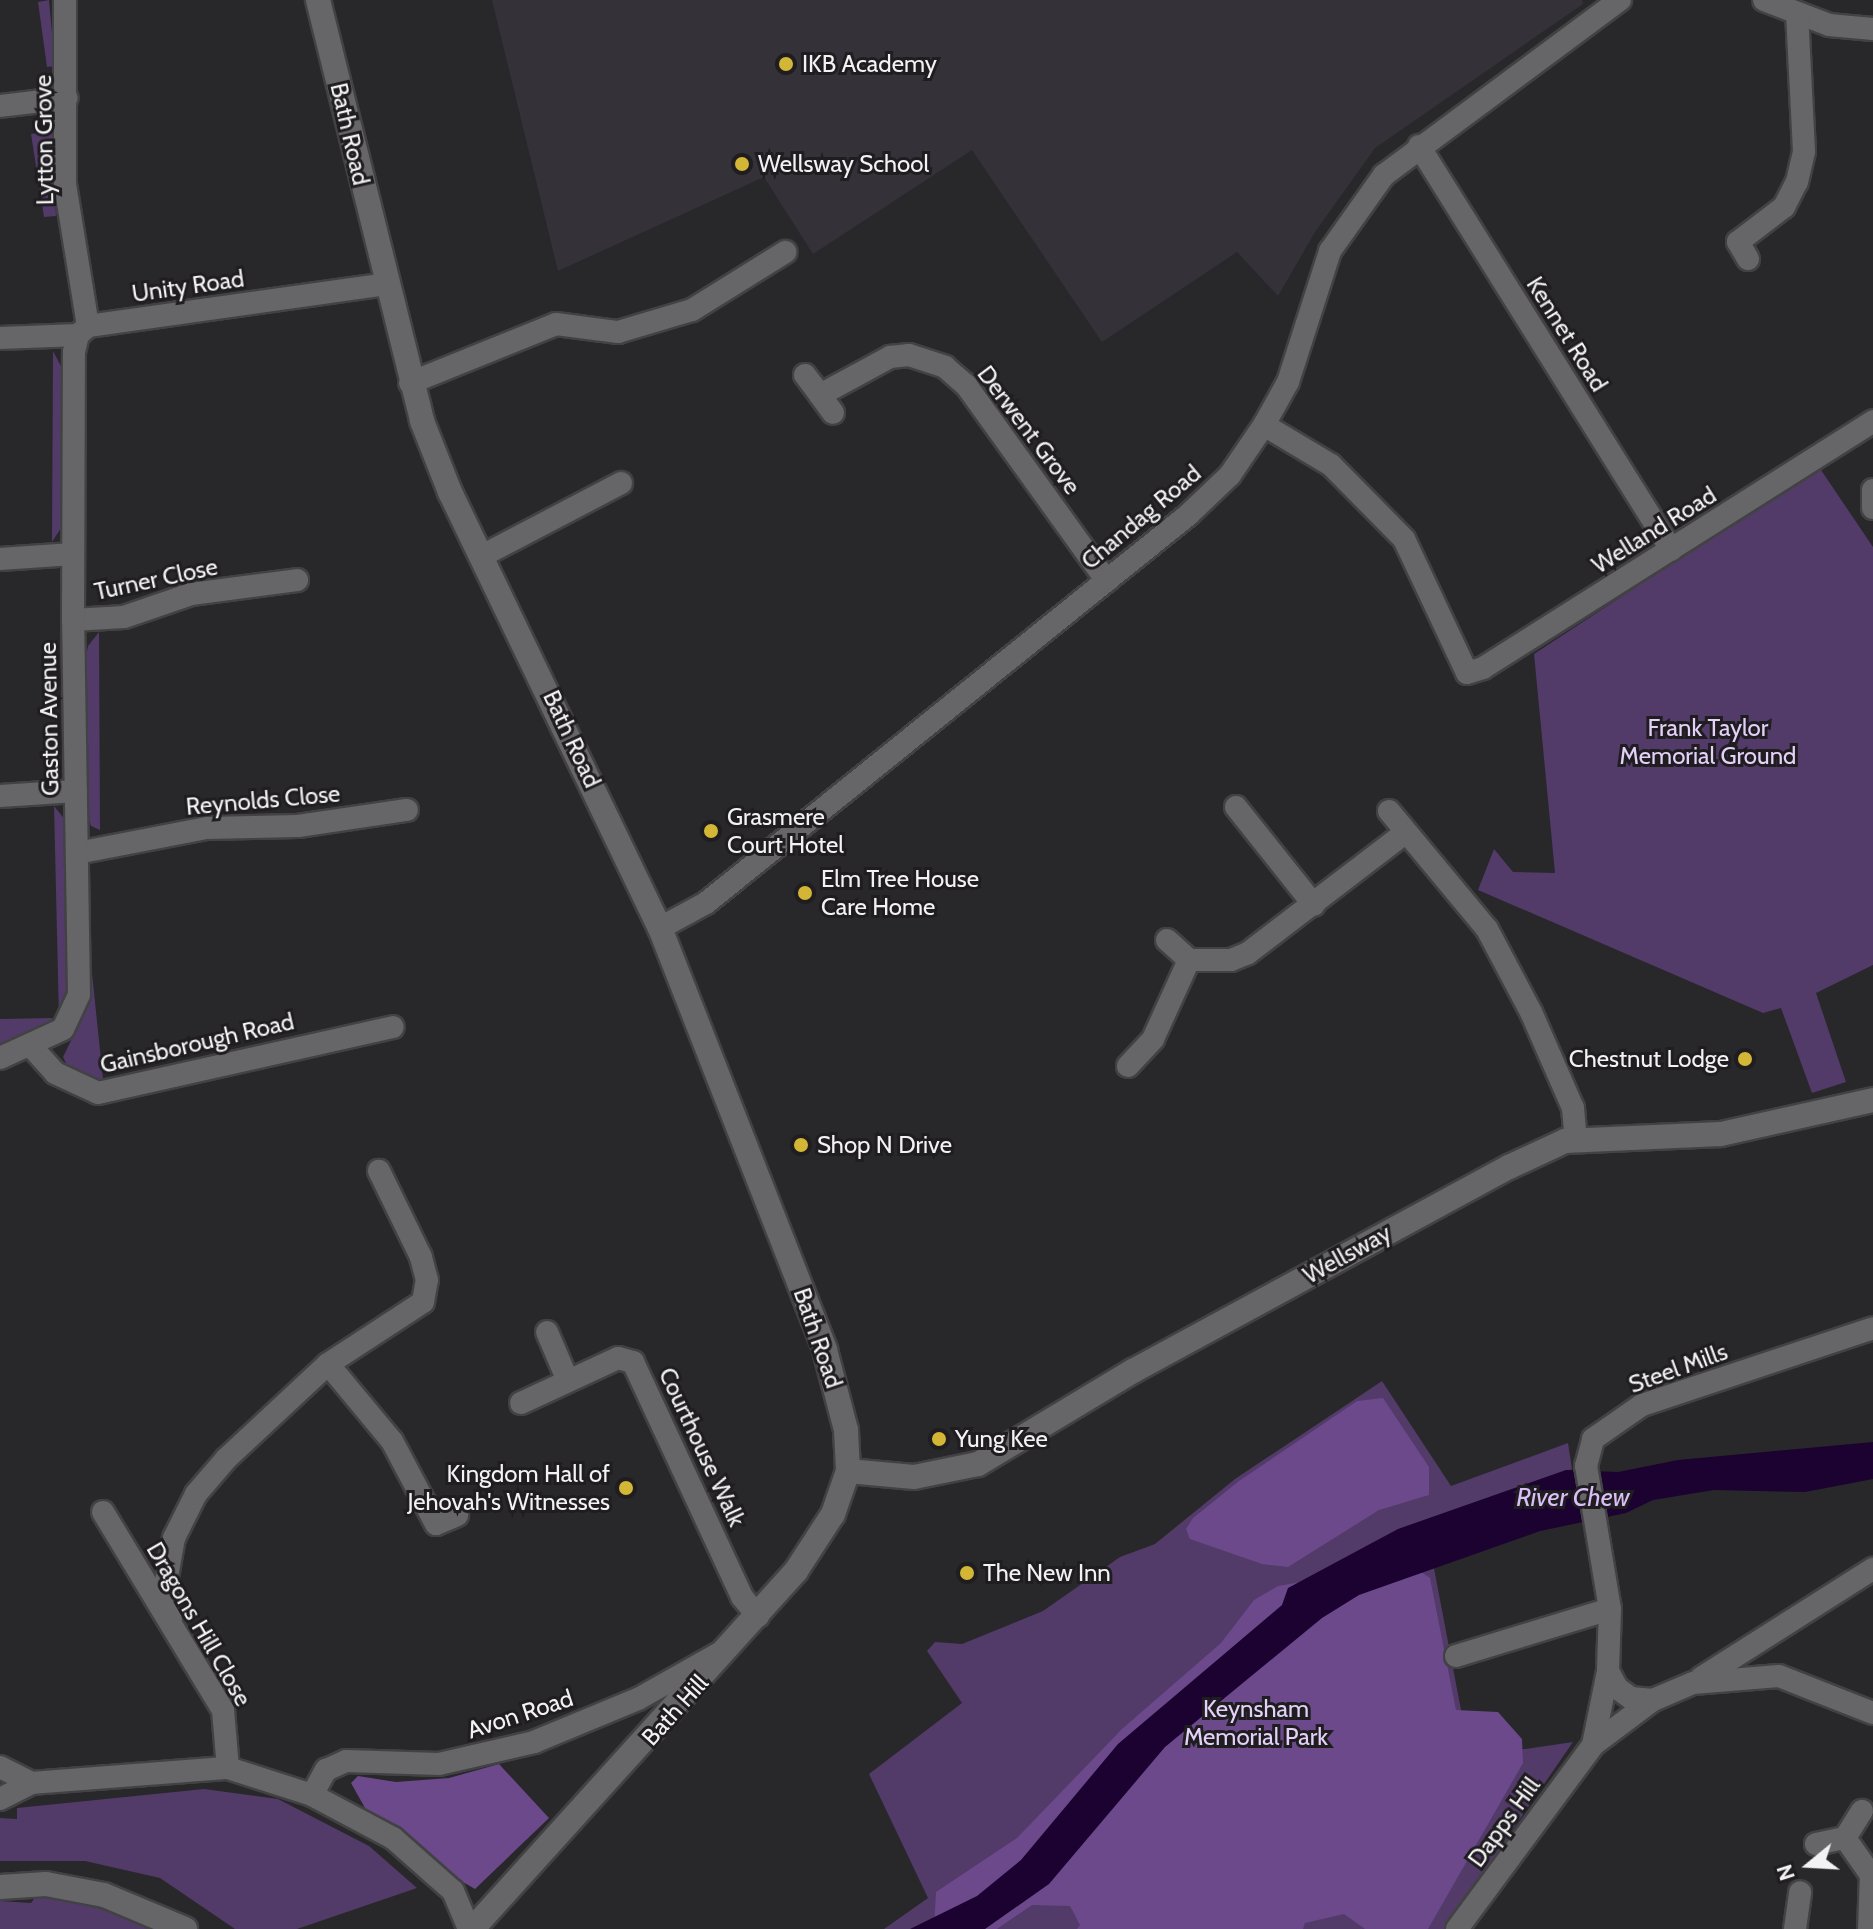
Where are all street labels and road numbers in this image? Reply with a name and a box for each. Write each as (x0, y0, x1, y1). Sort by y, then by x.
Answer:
street label: Lytton Grove (28, 74, 60, 206)
street label: Bath Road (324, 80, 376, 188)
street label: Unity Road (130, 264, 246, 308)
street label: Kennet Road (1520, 271, 1614, 397)
street label: Derwent Grove (971, 360, 1087, 500)
street label: Chandag Road (1075, 459, 1207, 575)
street label: Welland Road (1587, 480, 1721, 580)
street label: Turner Close (92, 552, 220, 606)
street label: Gaston Avenue (33, 642, 65, 796)
street label: Bath Road (537, 686, 607, 792)
street label: Reynolds Close (185, 779, 341, 821)
street label: Gainsborough Road (97, 1007, 297, 1079)
street label: Wellsway (1298, 1218, 1396, 1290)
street label: Bath Road (787, 1284, 849, 1392)
street label: Steel Mills (1625, 1337, 1731, 1399)
street label: Courthouse Walk (653, 1363, 751, 1531)
street label: Dragons Hill Close (140, 1537, 258, 1711)
street label: Bath Hill (636, 1669, 714, 1751)
street label: Avon Road (463, 1683, 577, 1745)
street label: Dapps Hill (1462, 1771, 1546, 1873)

